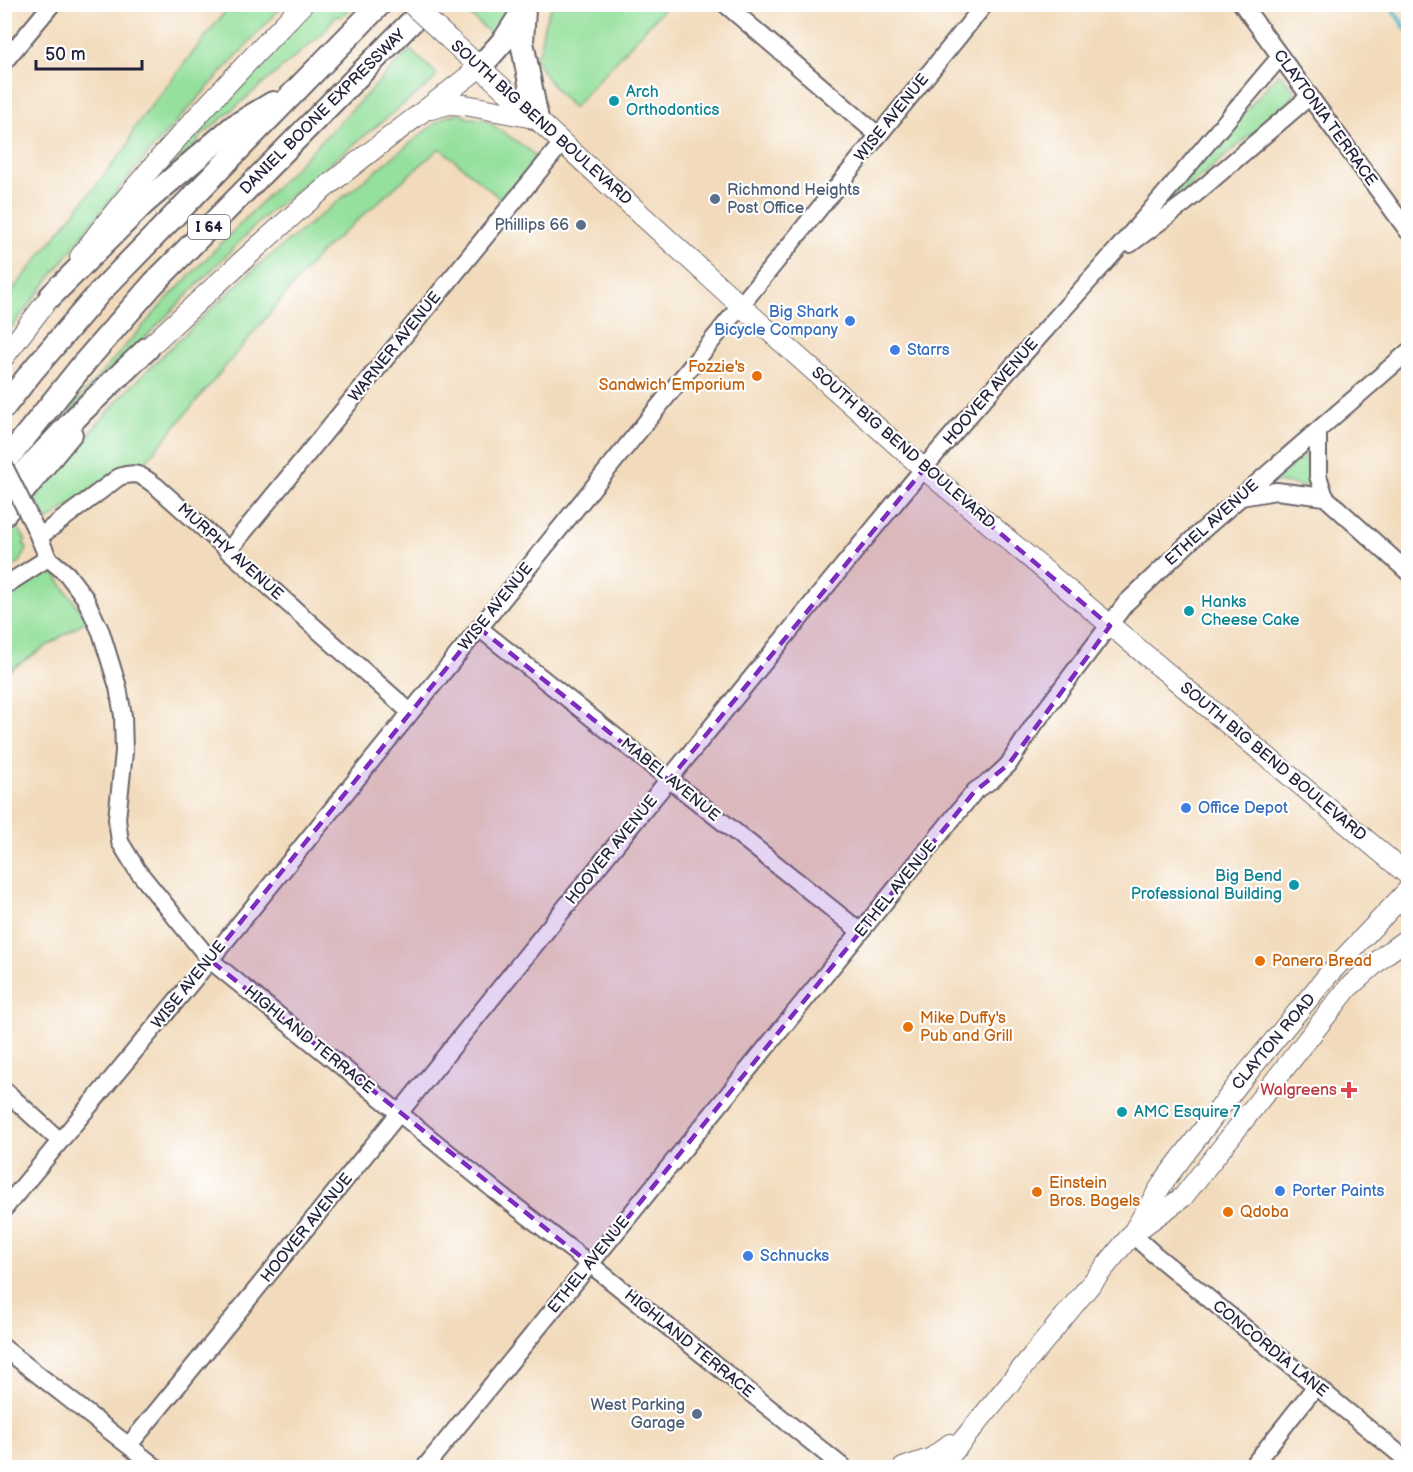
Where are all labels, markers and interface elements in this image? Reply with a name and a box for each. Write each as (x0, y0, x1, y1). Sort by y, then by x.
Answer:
street label: DANIEL BOONE EXPRESSWAY (236, 25, 410, 199)
scale bar (36, 33, 142, 71)
street label: SOUTH BIG BEND BOULEVARD (447, 37, 635, 209)
text: 50 m (45, 44, 86, 65)
street label: CLAYTONIA TERRACE (1269, 46, 1381, 190)
street label: WISE AVENUE (851, 70, 933, 166)
place label: Arch Orthodontics (626, 83, 719, 120)
marker: Arch Orthodontics (607, 94, 621, 108)
place label: Richmond Heights Post Office (727, 181, 860, 218)
marker: Richmond Heights Post Office (708, 192, 722, 206)
road number: I 64 (188, 215, 230, 239)
place label: Phillips 66 (494, 216, 569, 235)
marker: Phillips 66 (574, 218, 588, 232)
street label: WARNER AVENUE (345, 288, 445, 406)
place label: Big Shark Bicycle Company (714, 303, 839, 340)
marker: Big Shark Bicycle Company (843, 314, 857, 328)
street label: HOOVER AVENUE (940, 335, 1042, 449)
place label: Starrs (907, 341, 950, 360)
marker: Starrs (888, 343, 902, 357)
place label: Fozzie's Sandwich Emporium (599, 358, 745, 395)
street label: SOUTH BIG BEND BOULEVARD (807, 363, 999, 533)
marker: Fozzie's Sandwich Emporium (750, 369, 764, 383)
street label: ETHEL AVENUE (1161, 476, 1263, 570)
street label: MURPHY AVENUE (173, 500, 287, 604)
street label: WISE AVENUE (455, 559, 537, 655)
place label: Hanks Cheese Cake (1201, 593, 1300, 630)
marker: Hanks Cheese Cake (1182, 604, 1196, 618)
street label: SOUTH BIG BEND BOULEVARD (1176, 679, 1370, 845)
street label: MABEL AVENUE (617, 734, 723, 826)
street label: HOOVER AVENUE (562, 792, 662, 908)
place label: Office Depot (1198, 799, 1288, 818)
marker: Office Depot (1179, 801, 1193, 815)
street label: ETHEL AVENUE (851, 837, 941, 941)
place label: Big Bend Professional Building (1131, 867, 1282, 904)
marker: Big Bend Professional Building (1287, 878, 1301, 892)
street label: WISE AVENUE (148, 937, 230, 1033)
place label: Panera Bread (1272, 952, 1372, 971)
marker: Panera Bread (1253, 954, 1267, 968)
street label: HIGHLAND TERRACE (240, 982, 378, 1098)
street label: CLAYTON ROAD (1228, 990, 1320, 1094)
place label: Mike Duffy's Pub and Grill (920, 1009, 1013, 1046)
marker: Mike Duffy's Pub and Grill (901, 1020, 915, 1034)
place label: Walgreens (1260, 1081, 1337, 1100)
marker: Walgreens (1342, 1083, 1356, 1097)
place label: AMC Esquire 7 (1134, 1103, 1241, 1122)
marker: AMC Esquire 7 (1115, 1105, 1129, 1119)
street label: HOOVER AVENUE (257, 1170, 357, 1286)
place label: Einstein Bros. Bagels (1049, 1174, 1140, 1211)
place label: Porter Paints (1292, 1182, 1384, 1201)
marker: Porter Paints (1273, 1184, 1287, 1198)
marker: Einstein Bros. Bagels (1030, 1185, 1044, 1199)
place label: Qdoba (1240, 1203, 1289, 1222)
marker: Qdoba (1221, 1205, 1235, 1219)
street label: ETHEL AVENUE (544, 1213, 634, 1317)
place label: Schnucks (760, 1247, 829, 1266)
marker: Schnucks (741, 1249, 755, 1263)
street label: HIGHLAND TERRACE (620, 1286, 758, 1402)
street label: CONCORDIA LANE (1209, 1297, 1331, 1401)
place label: West Parking Garage (591, 1396, 686, 1433)
marker: West Parking Garage (690, 1407, 704, 1421)

